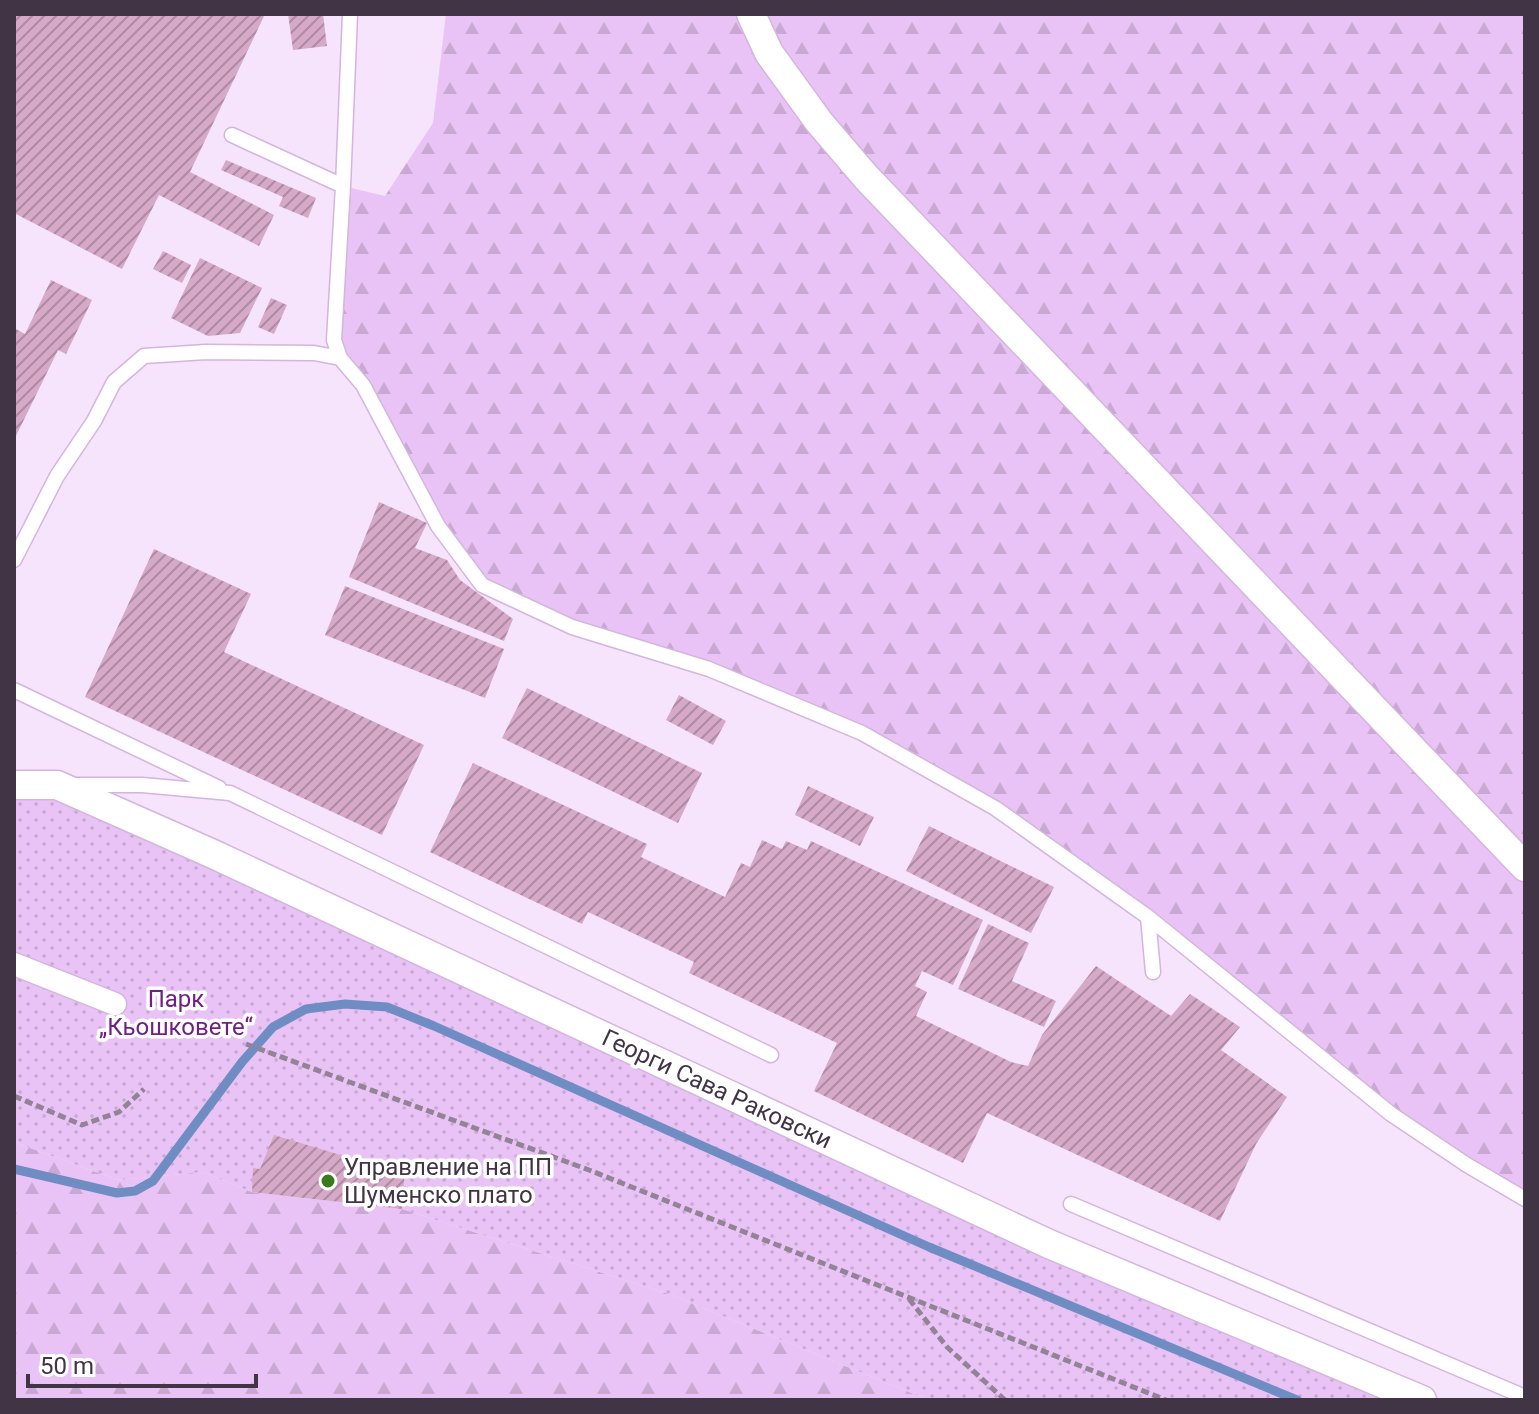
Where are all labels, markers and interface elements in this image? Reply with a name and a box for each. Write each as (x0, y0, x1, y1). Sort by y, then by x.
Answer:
park label: Парк „Кьошковете“ (99, 985, 253, 1041)
street label: Георги Сава Раковски (598, 1024, 836, 1154)
place label: Управление на ПП Шуменско плато (344, 1153, 552, 1209)
marker: Управление на ПП Шуменско плато (319, 1172, 337, 1190)
scale bar (28, 1338, 256, 1388)
text: 50 m (40, 1352, 94, 1380)

